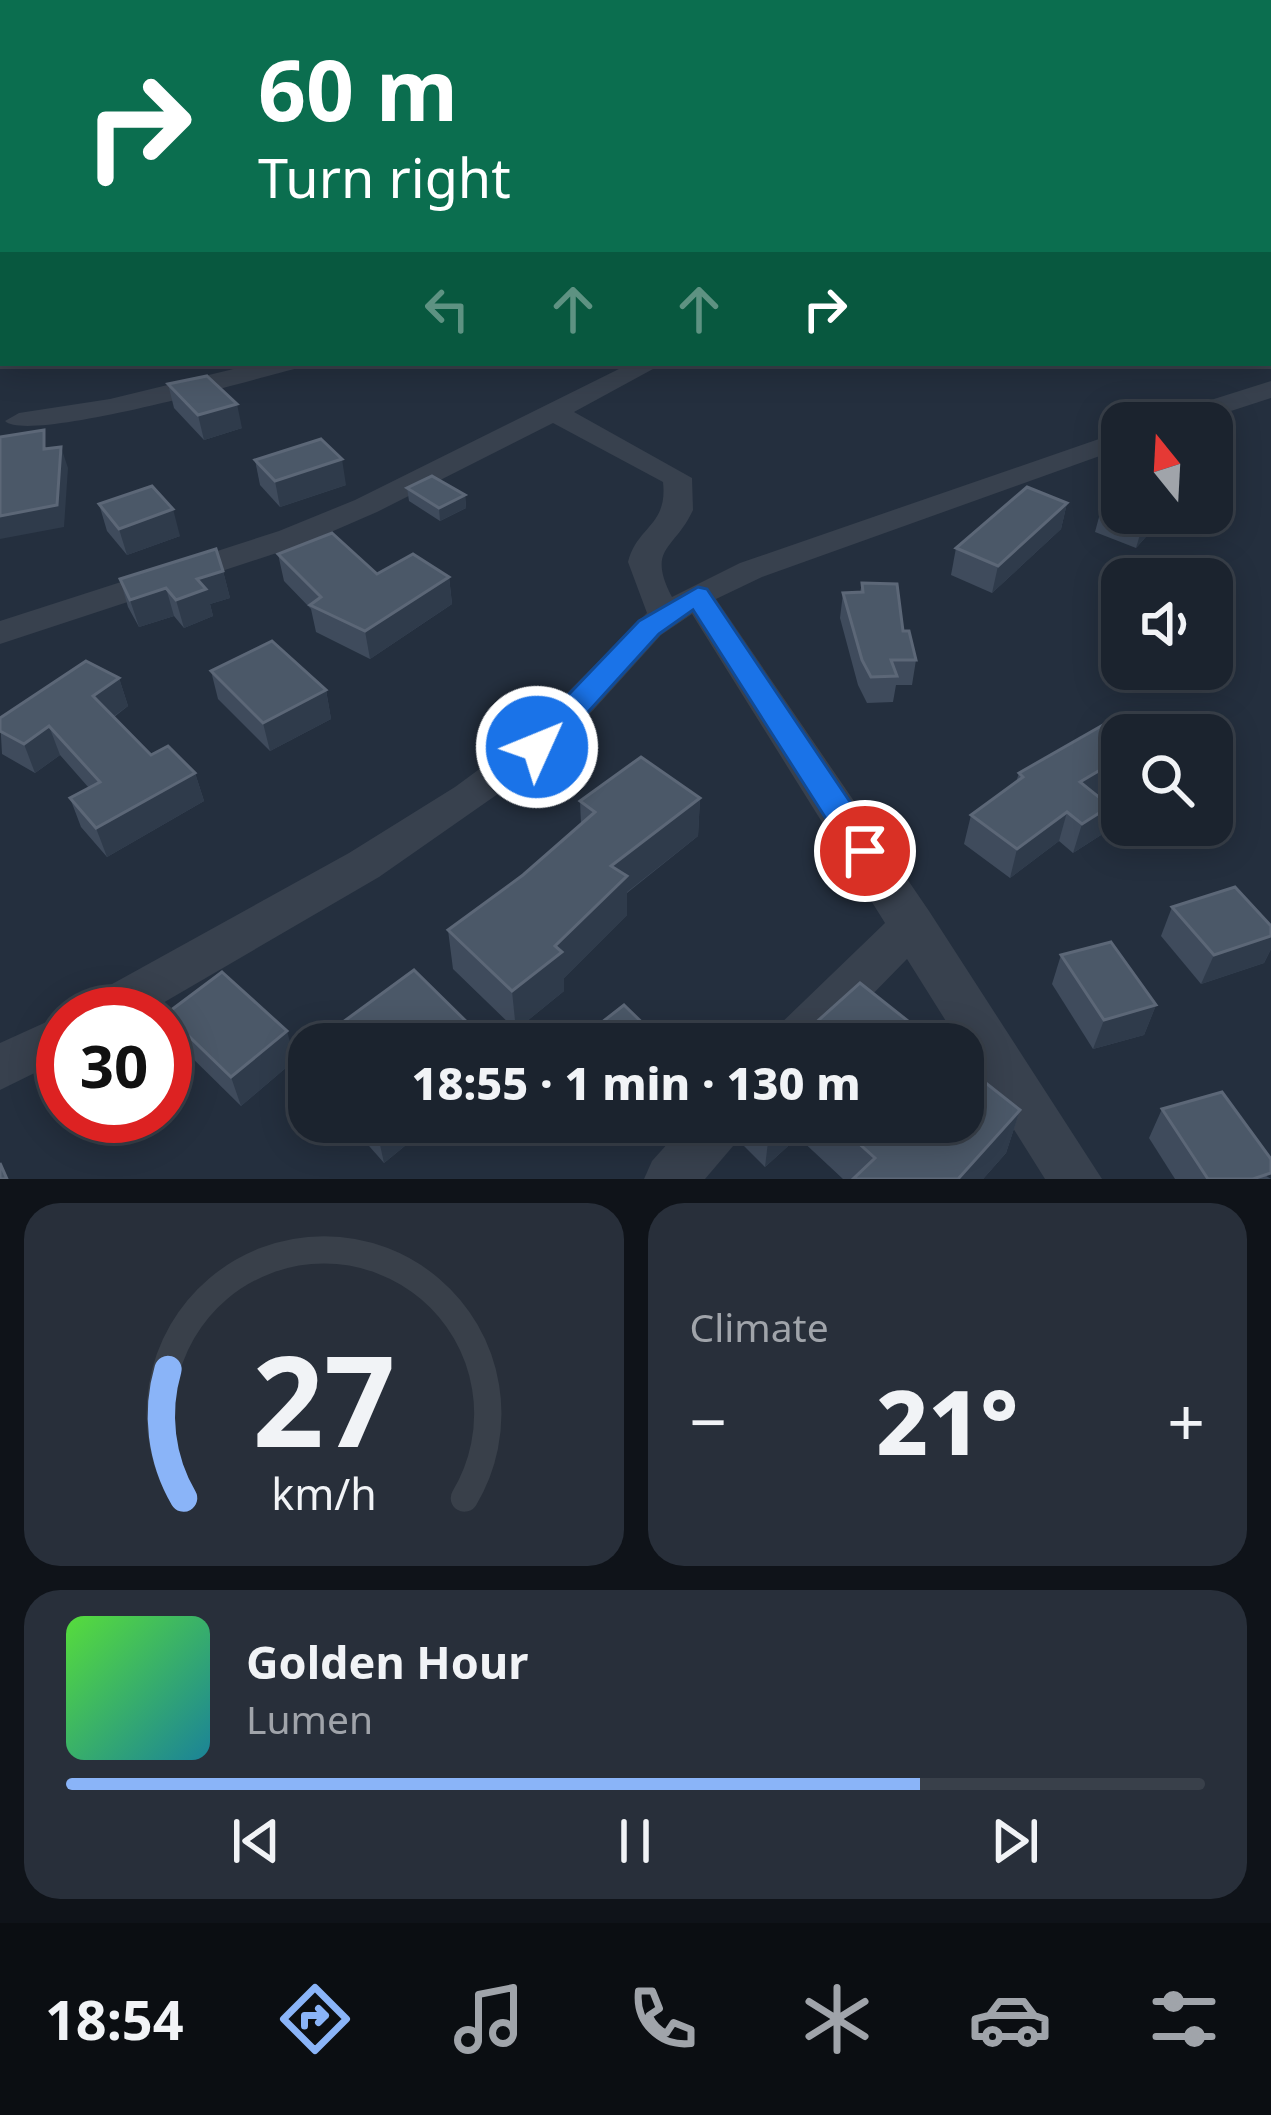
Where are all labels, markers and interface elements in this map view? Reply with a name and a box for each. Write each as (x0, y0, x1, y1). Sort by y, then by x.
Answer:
text: 60 m (258, 31, 458, 146)
icon: right (60, 48, 216, 204)
text: Turn right (258, 140, 511, 214)
icon: left (414, 276, 480, 342)
icon: ahead (540, 276, 606, 342)
icon: ahead (666, 276, 732, 342)
icon: right (792, 276, 858, 342)
north arrow (1101, 402, 1233, 534)
map controls (1101, 402, 1233, 846)
button: sound (1101, 558, 1233, 690)
position arrow (474, 684, 600, 810)
button: search (1101, 714, 1233, 846)
pin (814, 800, 916, 902)
icon: arrive (832, 818, 898, 884)
speed limit sign: 30 (36, 987, 192, 1143)
text: 18:55 · 1 min · 130 m (411, 1052, 861, 1113)
text: Climate (690, 1300, 829, 1353)
text: 27 (252, 1314, 395, 1484)
text: 21° (876, 1359, 1018, 1481)
text: − (690, 1375, 727, 1465)
text: + (1167, 1375, 1205, 1465)
text: km/h (271, 1463, 376, 1522)
text: Golden Hour (246, 1631, 528, 1692)
text: Lumen (246, 1692, 373, 1745)
icon: previous (223, 1808, 289, 1874)
icon: pause (602, 1808, 668, 1874)
icon: next (982, 1808, 1048, 1874)
icon: directions (273, 1977, 357, 2061)
icon: music (447, 1977, 531, 2061)
icon: phone (621, 1977, 705, 2061)
icon: climate (795, 1977, 879, 2061)
icon: car (968, 1977, 1052, 2061)
icon: filters (1142, 1977, 1226, 2061)
text: 18:54 (45, 1982, 184, 2056)

